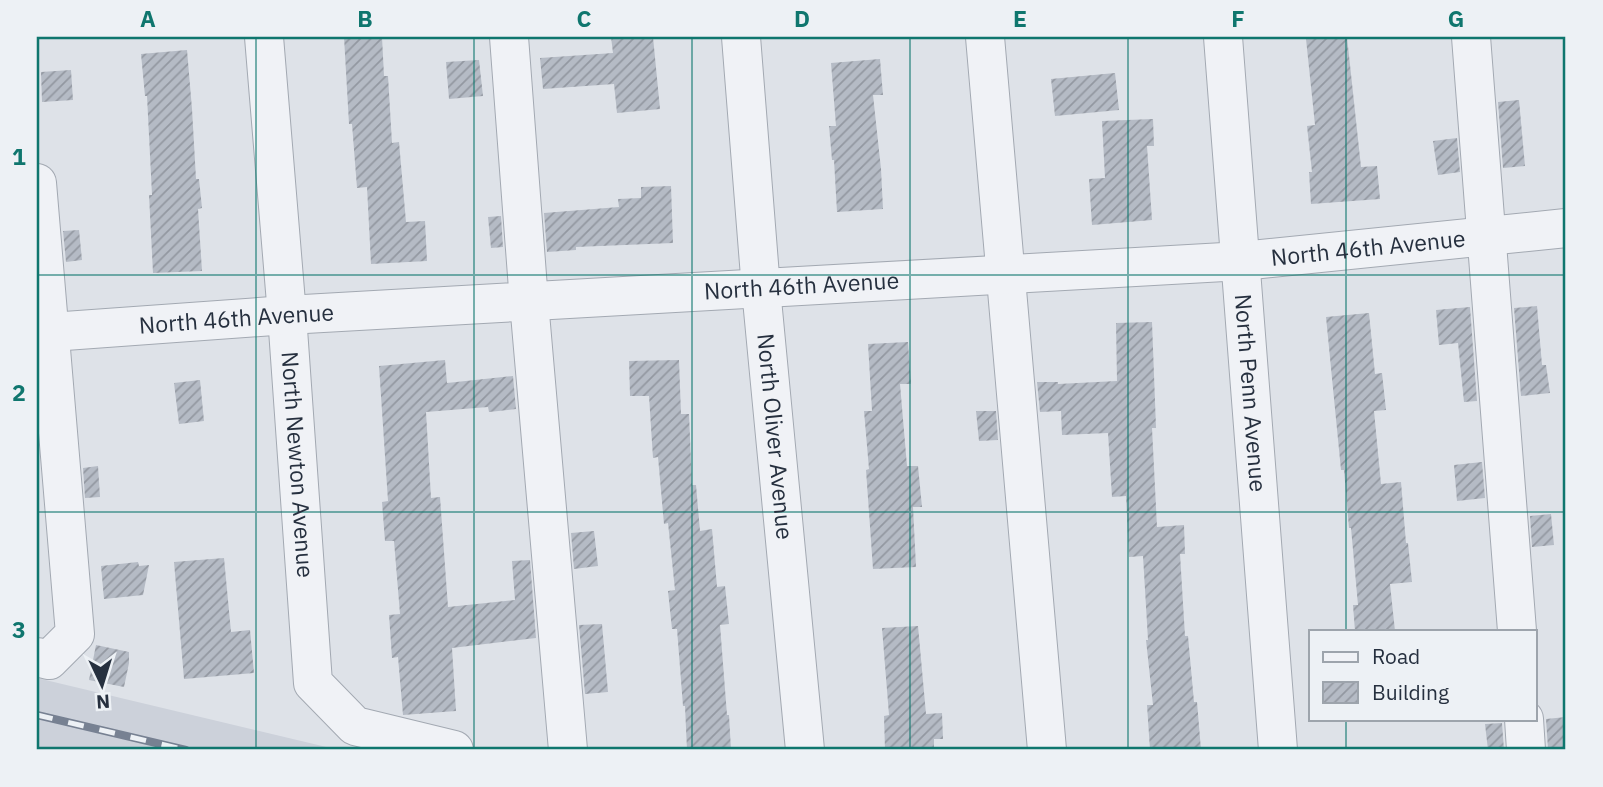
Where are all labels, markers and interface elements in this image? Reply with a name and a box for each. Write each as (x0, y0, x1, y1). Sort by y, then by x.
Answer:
text: A (140, 3, 156, 33)
text: B (357, 3, 373, 33)
text: C (577, 3, 592, 33)
text: D (794, 3, 810, 33)
text: E (1013, 3, 1027, 33)
text: F (1231, 3, 1245, 33)
text: G (1448, 3, 1464, 33)
text: 1 (12, 141, 26, 171)
street label: North 46th Avenue (1269, 222, 1467, 272)
street label: North 46th Avenue (703, 264, 900, 305)
street label: North Penn Avenue (1229, 293, 1274, 493)
street label: North 46th Avenue (138, 296, 335, 340)
street label: North Oliver Avenue (751, 332, 801, 541)
street label: North Newton Avenue (276, 350, 322, 579)
text: 2 (12, 377, 26, 407)
text: 3 (12, 614, 26, 644)
legend (1309, 630, 1536, 720)
text: Road (1372, 642, 1420, 670)
north arrow (66, 650, 136, 720)
text: Building (1372, 678, 1449, 706)
text: N (95, 690, 111, 714)

